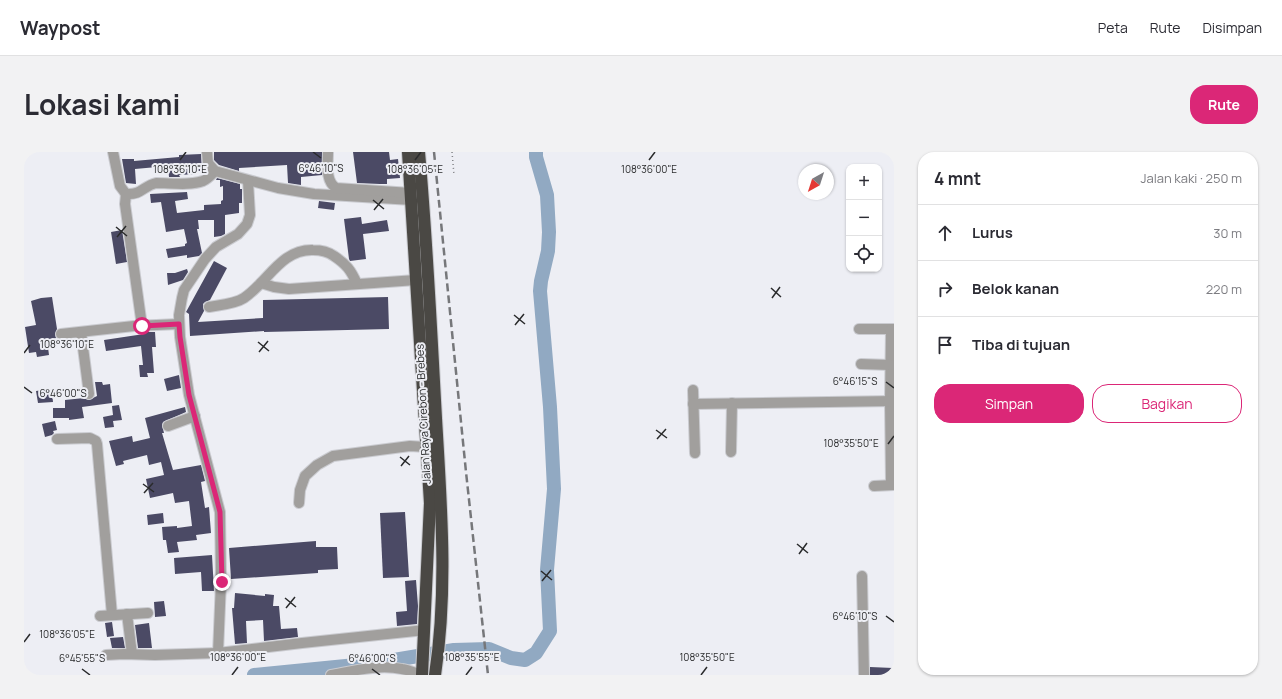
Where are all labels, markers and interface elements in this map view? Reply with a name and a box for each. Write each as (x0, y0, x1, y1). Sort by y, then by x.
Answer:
text: Waypost (20, 15, 100, 41)
text: Peta (1098, 18, 1128, 37)
text: Rute (1150, 18, 1180, 37)
text: Disimpan (1202, 18, 1262, 37)
text: Lokasi kami (24, 85, 180, 123)
button: Rute (1190, 85, 1258, 124)
text: 6°46'10"S (298, 161, 344, 175)
text: 108°36'10"E (153, 162, 207, 176)
text: 108°36'05"E (387, 162, 443, 176)
text: 108°36'00"E (621, 162, 677, 176)
north arrow (798, 164, 834, 200)
map controls (846, 164, 882, 272)
button: + (846, 164, 882, 200)
text: 4 mnt (934, 167, 981, 190)
text: Jalan kaki · 250 m (1140, 169, 1242, 187)
button: − (846, 200, 882, 236)
icon: ahead (934, 222, 956, 244)
text: Lurus (972, 222, 1013, 243)
text: 30 m (1213, 224, 1242, 242)
button: locate (846, 236, 882, 272)
icon: right (934, 278, 956, 300)
text: Belok kanan (972, 278, 1059, 299)
text: 220 m (1206, 280, 1242, 298)
route start (133, 317, 151, 335)
icon: arrive (934, 334, 956, 356)
text: Tiba di tujuan (972, 334, 1070, 355)
text: 108°36'10"E (40, 337, 94, 351)
street label: Jalan Raya Cirebon - Brebes (411, 343, 434, 484)
text: 6°46'15"S (833, 374, 877, 388)
button: Simpan (934, 384, 1084, 423)
button: Bagikan (1092, 384, 1242, 423)
text: 6°46'00"S (39, 386, 87, 400)
text: 108°35'50"E (823, 436, 879, 450)
route end (213, 573, 231, 591)
text: 6°46'10"S (832, 609, 878, 623)
text: 108°36'05"E (39, 627, 95, 641)
text: 108°36'00"E (210, 650, 266, 664)
text: 108°35'55"E (445, 650, 500, 664)
text: 108°35'50"E (679, 650, 735, 664)
text: 6°45'55"S (59, 651, 105, 665)
text: 6°46'00"S (348, 651, 396, 665)

